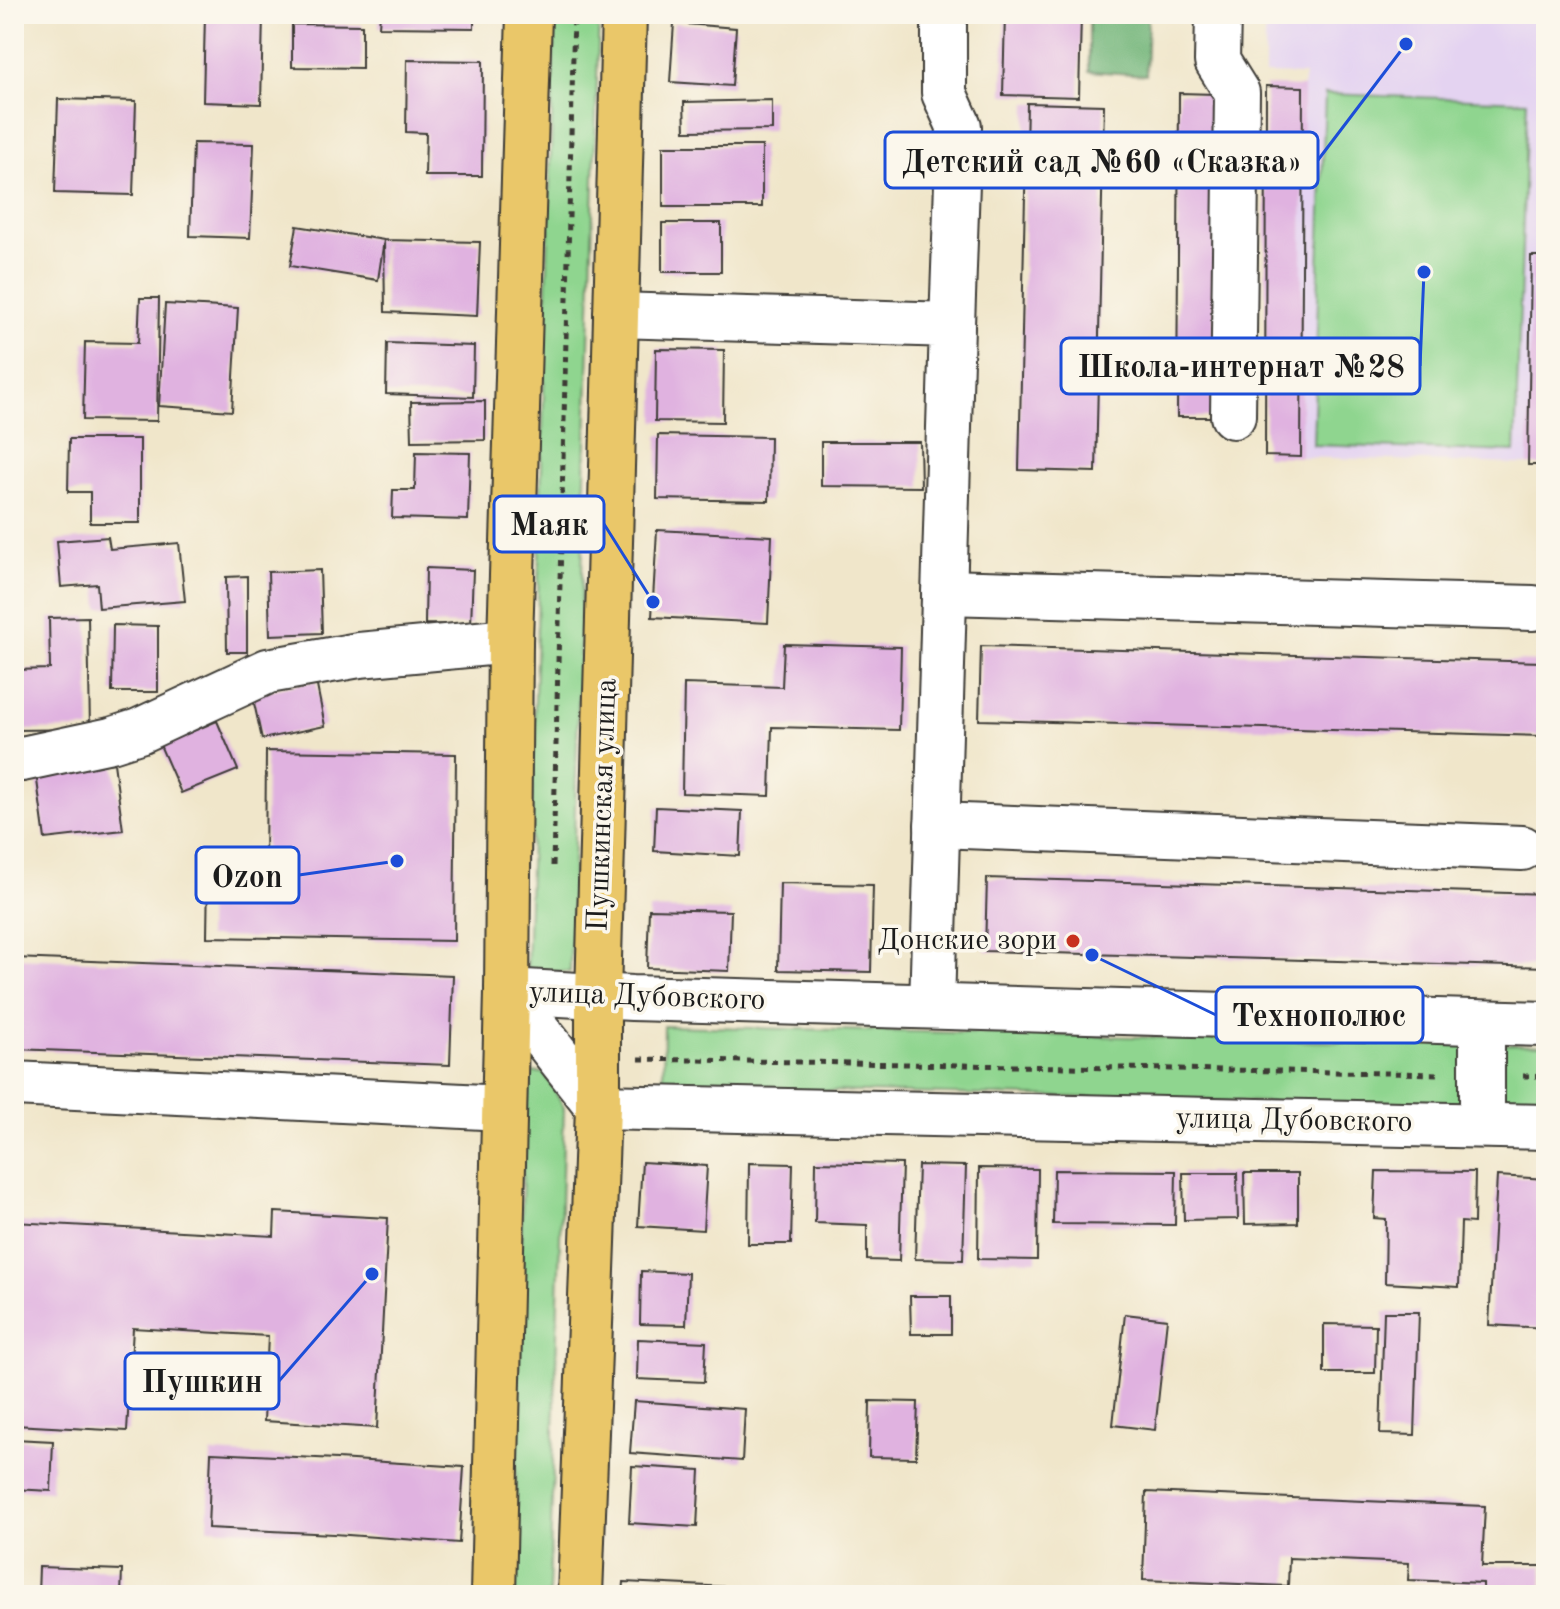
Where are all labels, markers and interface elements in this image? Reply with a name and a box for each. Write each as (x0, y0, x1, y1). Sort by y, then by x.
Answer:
callout: Детский сад №60 «Сказка» (885, 132, 1318, 188)
text: Детский сад №60 «Сказка» (902, 148, 1302, 180)
callout: Школа-интернат №28 (1061, 338, 1420, 394)
text: Школа-интернат №28 (1077, 353, 1405, 385)
callout: Маяк (494, 496, 604, 552)
text: Маяк (510, 511, 588, 543)
street label: Пушкинская улица (584, 678, 622, 932)
callout: Ozon (196, 847, 299, 903)
text: Ozon (211, 863, 283, 895)
place label: Донские зори (877, 926, 1057, 956)
marker: Донские зори (1064, 932, 1082, 950)
street label: улица Дубовского (528, 978, 766, 1016)
callout: Технополюс (1216, 987, 1423, 1043)
text: Технополюс (1232, 1002, 1406, 1034)
street label: улица Дубовского (1175, 1104, 1413, 1138)
callout: Пушкин (125, 1353, 279, 1409)
text: Пушкин (141, 1368, 263, 1400)

